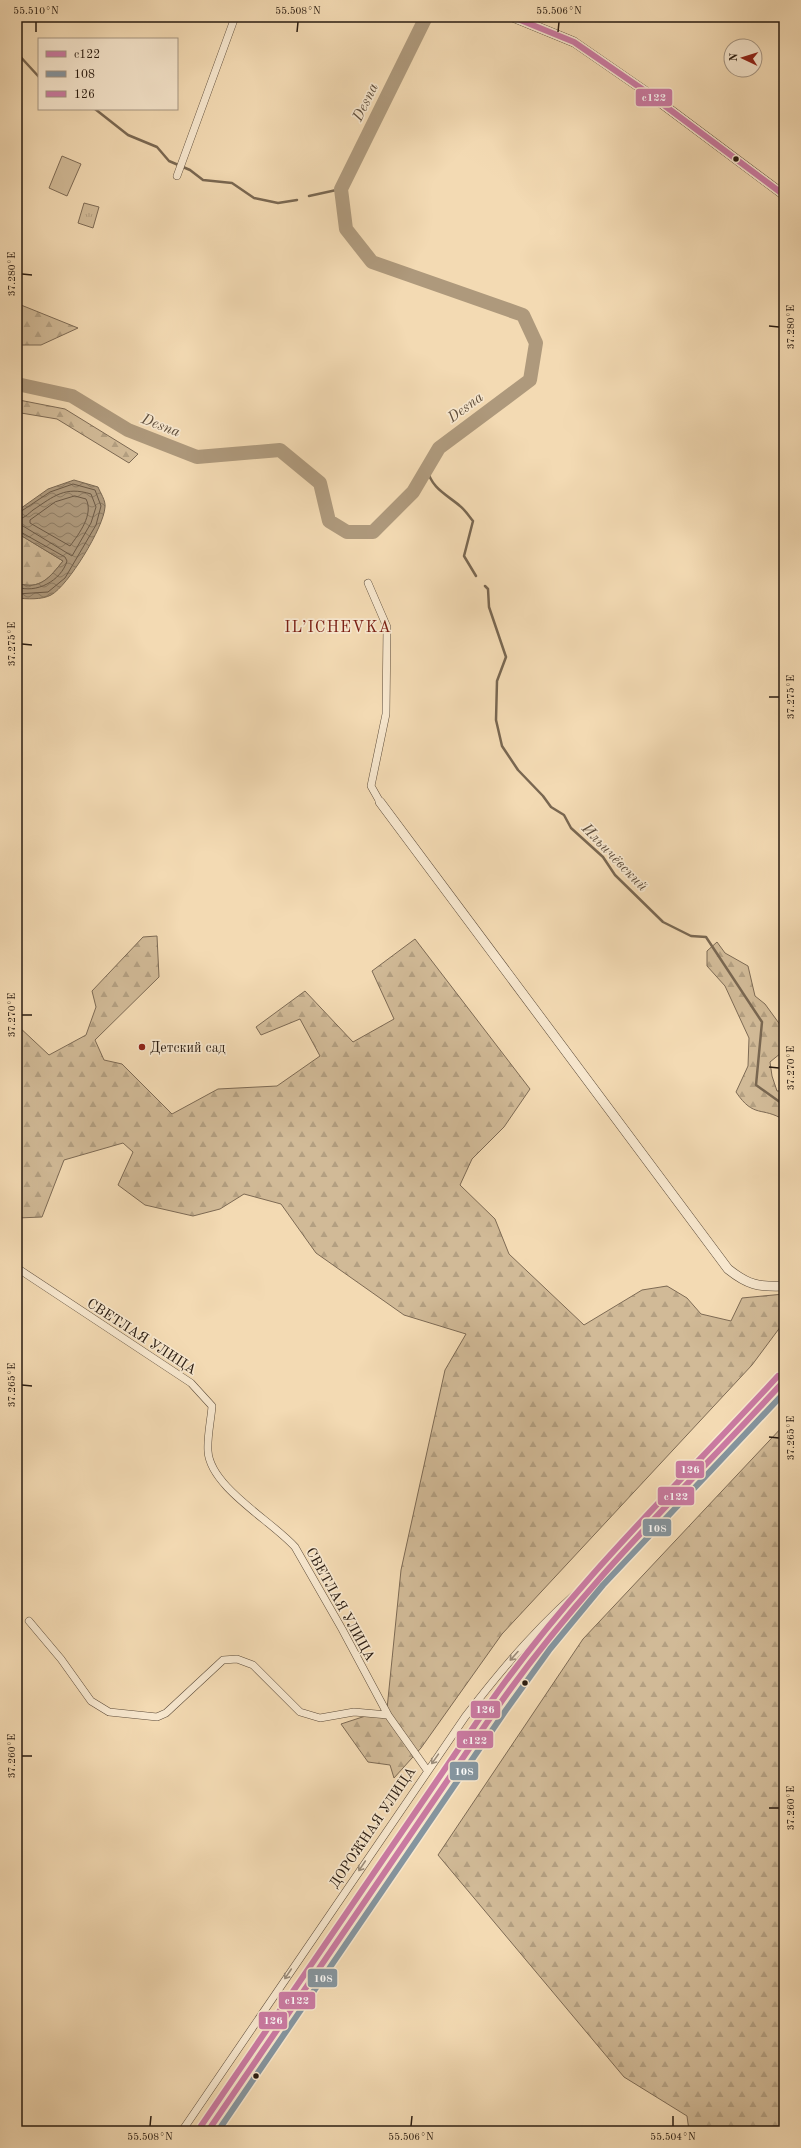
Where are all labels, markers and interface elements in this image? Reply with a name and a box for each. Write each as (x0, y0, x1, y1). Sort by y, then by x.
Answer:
text: 55.510°N (13, 6, 59, 16)
text: 55.508°N (275, 6, 321, 16)
text: 55.506°N (536, 6, 582, 16)
legend (38, 38, 178, 110)
north arrow (723, 38, 763, 78)
text: с122 (74, 49, 100, 61)
text: N (729, 52, 740, 62)
text: 108 (74, 69, 95, 81)
water label: Desna (350, 81, 382, 125)
line badge: с122 (635, 88, 673, 107)
text: 126 (74, 89, 95, 101)
text: с122 (642, 93, 666, 104)
unlabelled marker (731, 154, 741, 164)
text: 37.280°E (7, 252, 17, 296)
text: 37.280°E (786, 305, 796, 349)
water label: Desna (444, 390, 487, 427)
water label: Desna (138, 412, 182, 441)
district label: IL’ICHEVKA (284, 620, 392, 636)
text: 37.275°E (7, 622, 17, 666)
text: 37.275°E (786, 675, 796, 719)
water label: Ильичёвский (577, 821, 650, 895)
text: 37.270°E (7, 993, 17, 1037)
place label: Детский сад (150, 1041, 226, 1055)
marker: Детский сад (137, 1042, 147, 1052)
text: 37.270°E (786, 1046, 796, 1090)
street label: СВЕТЛАЯ УЛИЦА (84, 1296, 199, 1378)
text: 37.265°E (7, 1363, 17, 1407)
text: 37.265°E (786, 1416, 796, 1460)
line badge: 126 (675, 1460, 705, 1479)
text: 126 (680, 1465, 700, 1476)
line badge: с122 (657, 1486, 695, 1506)
text: с122 (664, 1492, 688, 1503)
line badge: 108 (642, 1518, 672, 1537)
text: 108 (647, 1524, 667, 1535)
street label: СВЕТЛАЯ УЛИЦА (303, 1545, 377, 1664)
one-way arrow (509, 1650, 518, 1661)
unlabelled marker (520, 1678, 530, 1688)
line badge: 126 (470, 1700, 501, 1719)
text: 126 (475, 1705, 495, 1716)
line badge: с122 (456, 1730, 494, 1749)
text: 37.260°E (7, 1734, 17, 1778)
text: с122 (463, 1736, 487, 1747)
one-way arrow (431, 1753, 439, 1764)
line badge: 108 (449, 1761, 479, 1781)
street label: ДОРОЖНАЯ УЛИЦА (327, 1764, 419, 1891)
text: 108 (454, 1767, 474, 1778)
text: 37.260°E (786, 1786, 796, 1830)
one-way arrow (358, 1860, 366, 1871)
one-way arrow (284, 1968, 293, 1979)
line badge: 108 (307, 1968, 338, 1988)
text: 108 (313, 1974, 333, 1985)
line badge: с122 (278, 1991, 316, 2010)
text: с122 (285, 1996, 309, 2007)
line badge: 126 (258, 2011, 288, 2030)
text: 126 (263, 2016, 283, 2027)
unlabelled marker (251, 2071, 261, 2081)
text: 55.508°N (127, 2132, 173, 2142)
text: 55.506°N (388, 2132, 434, 2142)
text: 55.504°N (650, 2132, 696, 2142)

